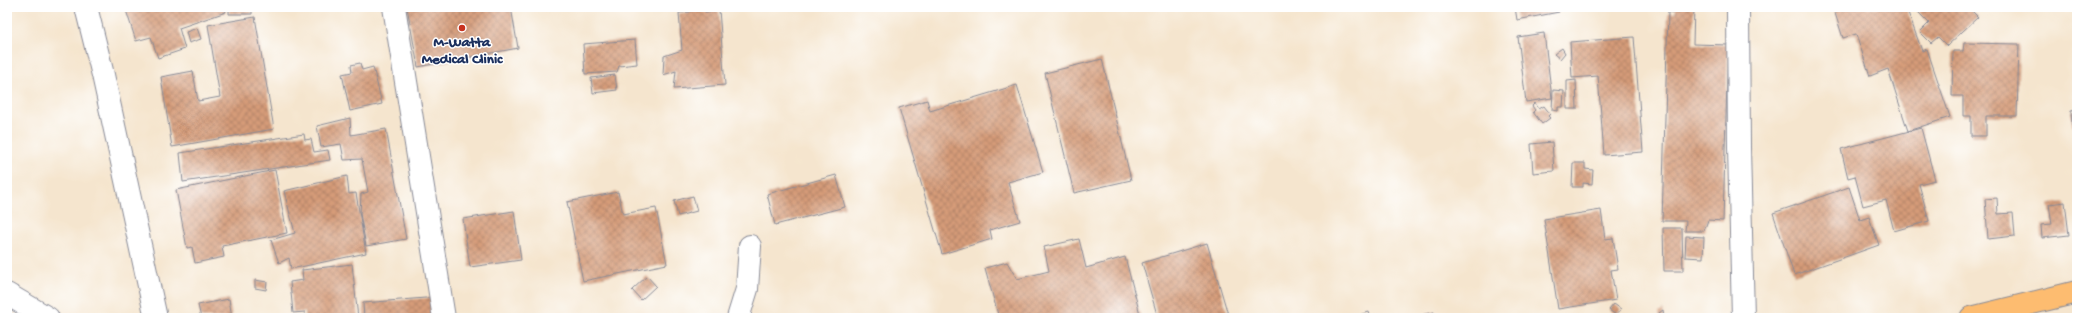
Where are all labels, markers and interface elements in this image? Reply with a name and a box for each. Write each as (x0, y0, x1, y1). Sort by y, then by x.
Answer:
marker: M-Watta Medical Clinic (457, 23, 467, 33)
place label: M-Watta Medical Clinic (422, 34, 503, 69)

